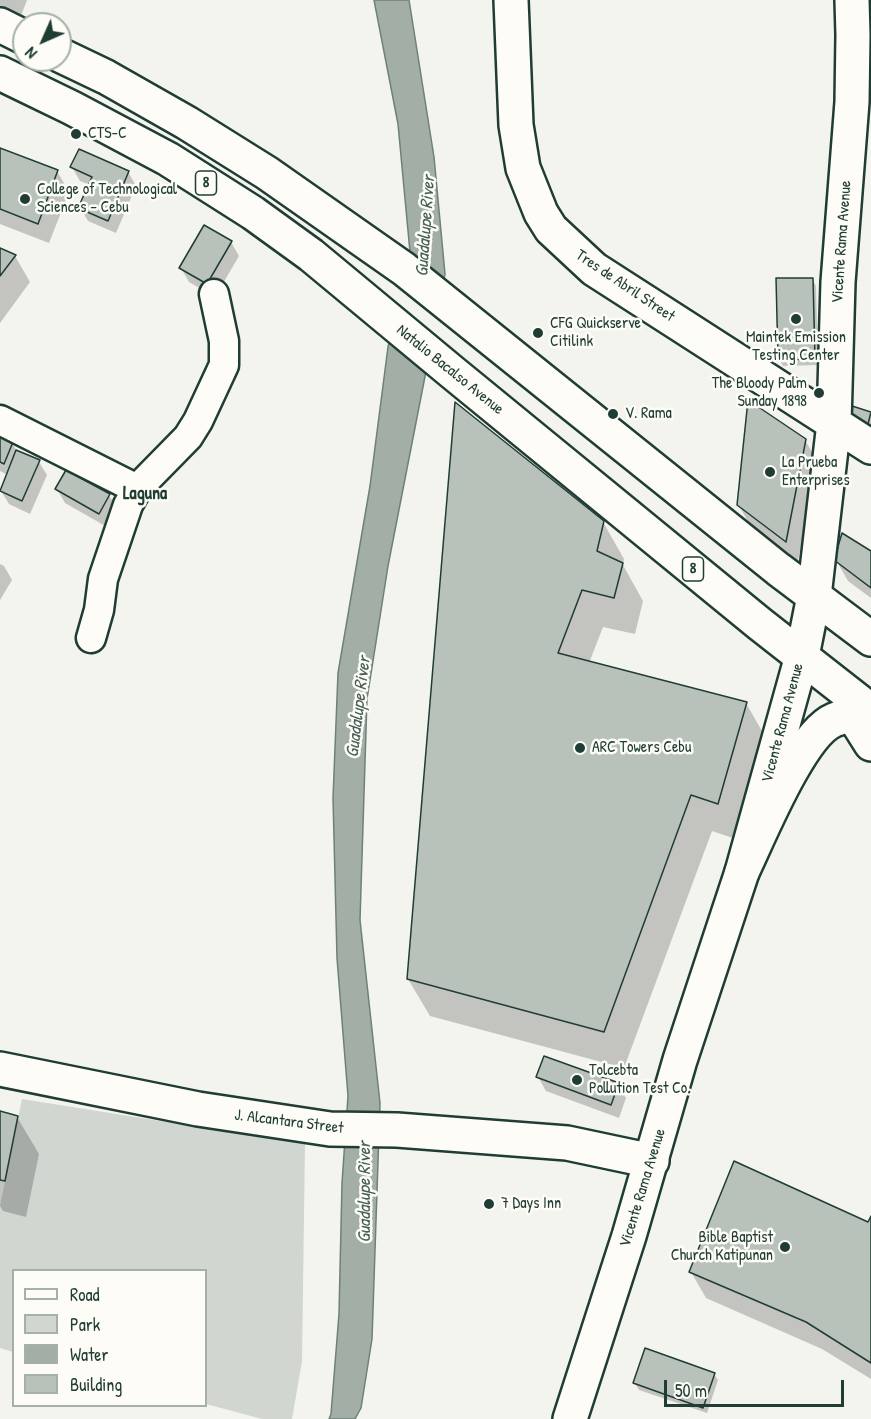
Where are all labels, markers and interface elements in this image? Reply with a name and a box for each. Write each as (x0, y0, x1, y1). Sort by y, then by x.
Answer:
north arrow (12, 12, 72, 72)
text: N (20, 43, 41, 64)
place label: CTS-C (88, 124, 127, 144)
marker: CTS-C (69, 127, 83, 141)
road number: 8 (196, 171, 216, 195)
water label: Guadalupe River (412, 175, 440, 277)
place label: College of Technological Sciences – Cebu (37, 180, 177, 218)
street label: Vicente Rama Avenue (828, 180, 856, 304)
marker: College of Technological Sciences – Cebu (18, 192, 32, 206)
street label: Tres de Abril Street (572, 246, 678, 326)
marker: Maintek Emission Testing Center (789, 312, 803, 326)
place label: CFG Quickserve Citilink (550, 314, 641, 352)
street label: Natalio Bacalso Avenue (392, 321, 508, 419)
marker: CFG Quickserve Citilink (531, 326, 545, 340)
place label: Maintek Emission Testing Center (746, 328, 846, 366)
place label: The Bloody Palm Sunday 1898 (712, 374, 807, 412)
marker: The Bloody Palm Sunday 1898 (812, 386, 826, 400)
place label: V. Rama (625, 404, 672, 424)
marker: V. Rama (606, 407, 620, 421)
place label: La Prueba Enterprises (782, 453, 850, 491)
marker: La Prueba Enterprises (763, 465, 777, 479)
district label: Laguna (123, 483, 167, 505)
road number: 8 (682, 557, 704, 581)
water label: Guadalupe River (342, 655, 376, 759)
street label: Vicente Rama Avenue (758, 661, 808, 785)
place label: ARC Towers Cebu (592, 738, 691, 758)
marker: ARC Towers Cebu (573, 741, 587, 755)
place label: Tolcebta Pollution Test Co. (589, 1061, 691, 1099)
marker: Tolcebta Pollution Test Co. (570, 1073, 584, 1087)
street label: J. Alcantara Street (233, 1106, 345, 1138)
street label: Vicente Rama Avenue (616, 1126, 670, 1250)
water label: Guadalupe River (354, 1141, 376, 1243)
place label: 7 Days Inn (501, 1194, 561, 1214)
marker: 7 Days Inn (482, 1197, 496, 1211)
place label: Bible Baptist Church Katipunan (671, 1228, 773, 1266)
marker: Bible Baptist Church Katipunan (778, 1240, 792, 1254)
legend (12, 1269, 207, 1407)
text: Road (70, 1282, 100, 1307)
text: Park (70, 1312, 100, 1337)
text: Water (70, 1342, 108, 1367)
scale bar (667, 1368, 847, 1406)
text: Building (70, 1372, 122, 1397)
text: 50 m (675, 1378, 707, 1403)

